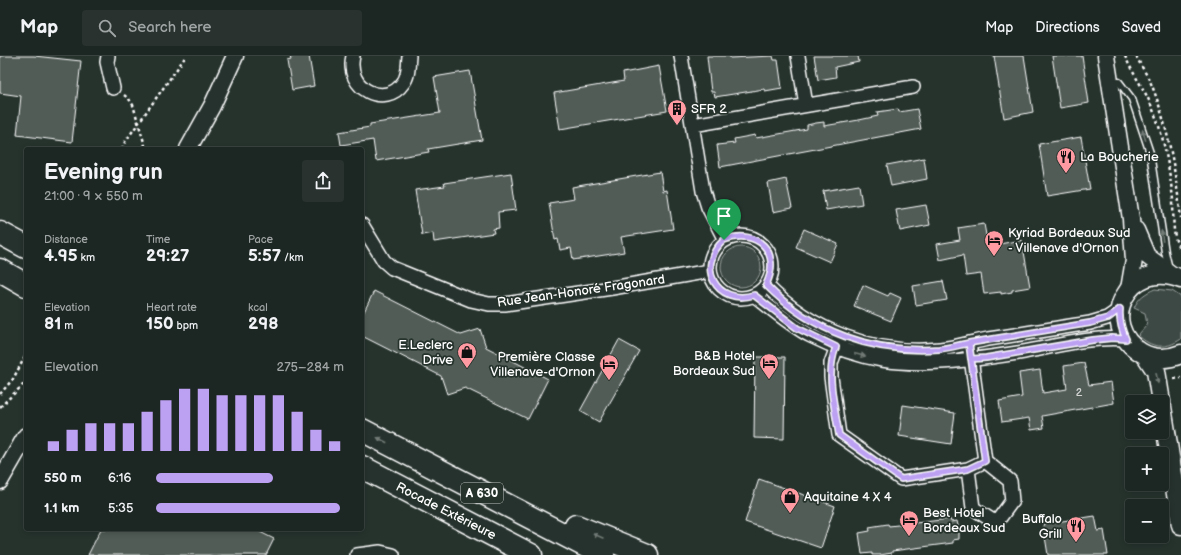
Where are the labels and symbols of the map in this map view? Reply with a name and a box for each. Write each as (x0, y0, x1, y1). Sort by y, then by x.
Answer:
building icon: SFR 2 (666, 98, 688, 126)
place label: SFR 2 (691, 101, 727, 117)
one-way arrow (1141, 129, 1147, 141)
restaurant icon: La Boucherie (1055, 146, 1077, 174)
place label: La Boucherie (1080, 149, 1159, 165)
pin (707, 199, 741, 240)
place label: Kyriad Bordeaux Sud - Villenave d'Ornon (1008, 225, 1130, 256)
hotel icon: Kyriad Bordeaux Sud - Villenave d'Ornon (983, 229, 1005, 257)
one-way arrow (1159, 230, 1165, 243)
street label: Rue Jean-Honoré Fragonard (496, 271, 666, 311)
place label: E.Leclerc Drive (398, 337, 453, 368)
shop icon: E.Leclerc Drive (456, 341, 478, 369)
place label: B&B Hotel Bordeaux Sud (673, 348, 755, 379)
place label: Première Classe Villenave-d'Ornon (490, 349, 595, 380)
hotel icon: B&B Hotel Bordeaux Sud (758, 352, 780, 380)
one-way arrow (854, 352, 866, 358)
hotel icon: Première Classe Villenave-d'Ornon (598, 353, 620, 381)
one-way arrow (1154, 372, 1160, 384)
house number: 2 (1076, 386, 1083, 399)
one-way arrow (376, 437, 387, 444)
street label: Rocade Extérieure (393, 479, 499, 543)
road number: A 630 (461, 483, 503, 503)
shop icon: Aquitaine 4 X 4 (779, 486, 801, 514)
place label: Aquitaine 4 X 4 (804, 489, 892, 505)
place label: Best Hotel Bordeaux Sud (923, 505, 1005, 536)
hotel icon: Best Hotel Bordeaux Sud (898, 509, 920, 537)
place label: Buffalo Grill (1022, 511, 1062, 542)
restaurant icon: Buffalo Grill (1065, 515, 1087, 543)
one-way arrow (591, 532, 603, 538)

